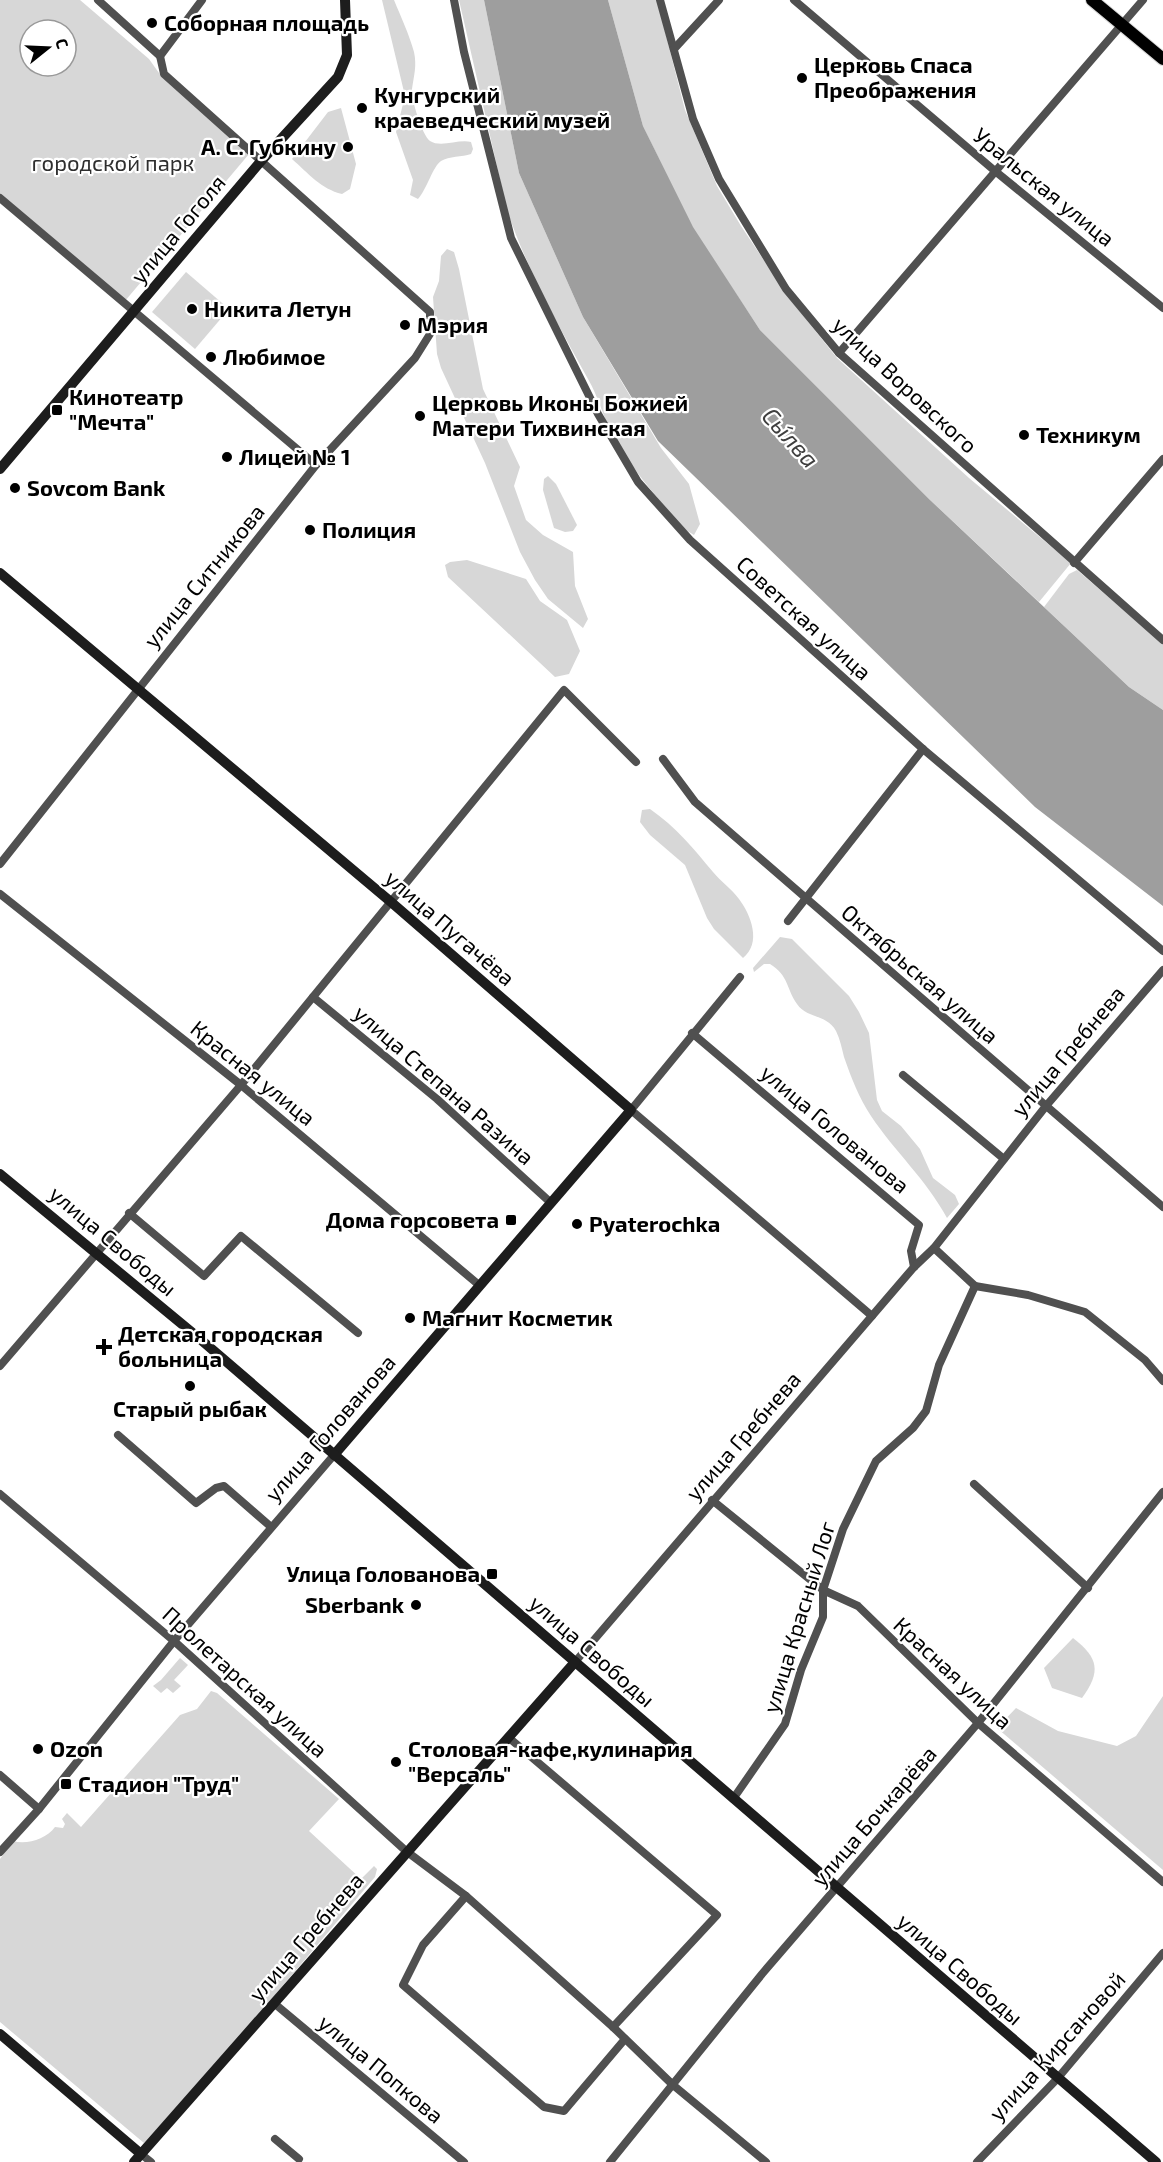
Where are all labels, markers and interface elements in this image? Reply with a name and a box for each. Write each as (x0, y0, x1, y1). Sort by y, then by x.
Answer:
place label: Соборная площадь (164, 9, 369, 35)
marker: Соборная площадь (145, 16, 159, 30)
north arrow (18, 18, 78, 78)
text: С (52, 36, 73, 51)
place label: Церковь Спаса Преображения (814, 51, 977, 102)
marker: Церковь Спаса Преображения (795, 71, 809, 85)
place label: Кунгурский краеведческий музей (374, 81, 610, 132)
marker: Кунгурский краеведческий музей (355, 101, 369, 115)
street label: Уральская улица (968, 122, 1120, 252)
place label: А. С. Губкину (201, 133, 337, 159)
marker: А. С. Губкину (341, 140, 355, 154)
park label: городской парк (32, 149, 195, 175)
street label: улица Гоголя (124, 169, 231, 289)
place label: Никита Летун (204, 295, 352, 321)
marker: Никита Летун (185, 302, 199, 316)
place label: Мэрия (417, 311, 488, 337)
street label: улица Воровского (827, 311, 983, 459)
marker: Мэрия (398, 318, 412, 332)
place label: Любимое (223, 343, 326, 369)
marker: Любимое (204, 350, 218, 364)
place label: Кинотеатр "Мечта" (69, 383, 183, 434)
place label: Церковь Иконы Божией Матери Тихвинская (432, 389, 688, 440)
water label: Сы́лва (757, 401, 826, 473)
marker: Кинотеатр "Мечта" (50, 403, 64, 417)
marker: Церковь Иконы Божией Матери Тихвинская (413, 409, 427, 423)
place label: Техникум (1036, 421, 1141, 447)
marker: Техникум (1017, 428, 1031, 442)
place label: Лицей № 1 (239, 443, 350, 469)
marker: Лицей № 1 (220, 450, 234, 464)
place label: Sovcom Bank (27, 474, 166, 500)
marker: Sovcom Bank (8, 481, 22, 495)
street label: улица Ситникова (137, 498, 270, 653)
place label: Полиция (322, 516, 416, 542)
marker: Полиция (303, 523, 317, 537)
street label: Советская улица (731, 550, 877, 685)
street label: улица Пугачёва (380, 864, 521, 991)
street label: Октябрьская улица (836, 898, 1004, 1049)
street label: улица Гребнева (1005, 980, 1130, 1121)
street label: улица Степана Разина (349, 999, 540, 1170)
street label: Красная улица (186, 1014, 321, 1131)
street label: улица Голованова (756, 1059, 915, 1199)
street label: улица Свободы (44, 1180, 182, 1302)
place label: Дома горсовета (326, 1206, 499, 1232)
place label: Pyaterochka (589, 1210, 720, 1237)
marker: Дома горсовета (504, 1213, 518, 1227)
marker: Pyaterochka (570, 1217, 584, 1231)
place label: Магнит Косметик (422, 1304, 613, 1330)
marker: Магнит Косметик (403, 1311, 417, 1325)
place label: Детская городская больница (118, 1320, 323, 1371)
marker: Детская городская больница (95, 1338, 113, 1356)
street label: улица Голованова (259, 1349, 401, 1507)
street label: улица Гребнева (679, 1366, 806, 1506)
marker: Старый рыбак (183, 1379, 197, 1393)
place label: Старый рыбак (113, 1395, 267, 1421)
street label: улица Красный Лог (757, 1518, 841, 1716)
place label: Улица Голованова (286, 1560, 480, 1586)
marker: Улица Голованова (485, 1567, 499, 1581)
street label: улица Свободы (524, 1589, 661, 1712)
place label: Sberbank (305, 1591, 405, 1617)
marker: Sberbank (409, 1598, 423, 1612)
street label: Пролетарская улица (157, 1600, 333, 1763)
street label: Красная улица (888, 1611, 1018, 1734)
place label: Ozon (50, 1735, 103, 1761)
place label: Столовая-кафе,кулинария "Версаль" (408, 1735, 693, 1786)
street label: улица Бочкарёва (805, 1740, 942, 1891)
marker: Ozon (31, 1742, 45, 1756)
marker: Столовая-кафе,кулинария "Версаль" (389, 1755, 403, 1769)
place label: Стадион "Труд" (78, 1770, 239, 1796)
marker: Стадион "Труд" (59, 1777, 73, 1791)
street label: улица Гребнева (242, 1867, 369, 2007)
street label: улица Свободы (892, 1907, 1029, 2030)
street label: улица Кирсановой (983, 1966, 1131, 2126)
street label: улица Попкова (313, 2008, 449, 2129)

